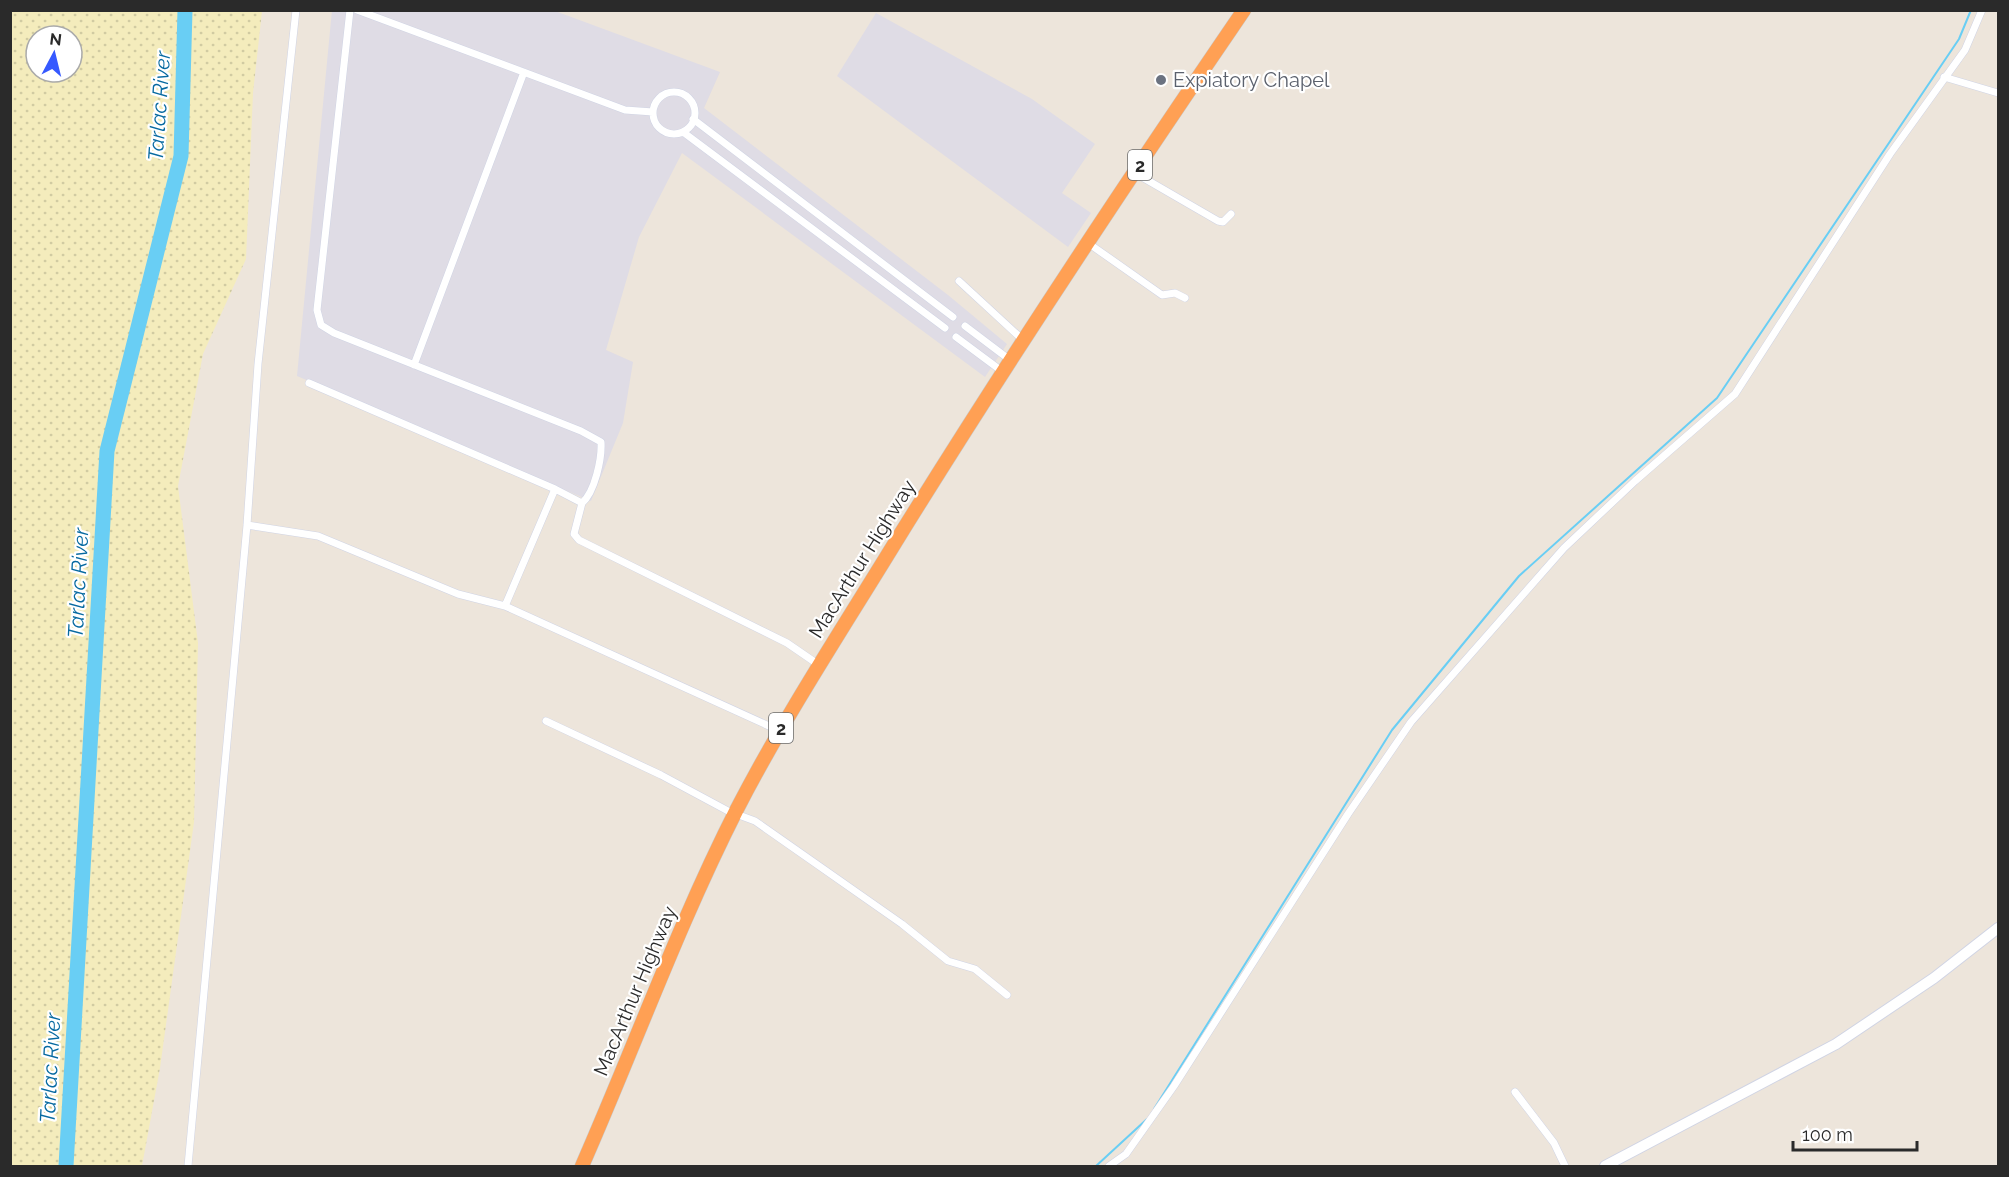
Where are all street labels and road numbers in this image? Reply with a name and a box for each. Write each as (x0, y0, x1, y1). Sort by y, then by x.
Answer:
road number: 2 (1128, 150, 1152, 180)
street label: MacArthur Highway (804, 475, 920, 643)
road number: 2 (769, 713, 793, 743)
street label: MacArthur Highway (588, 902, 682, 1079)

